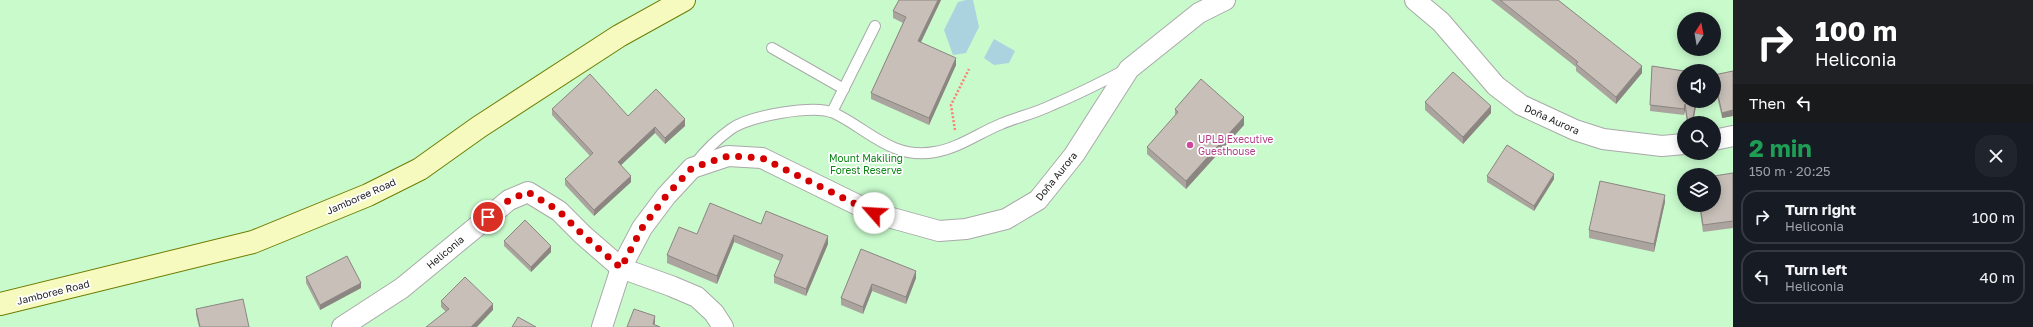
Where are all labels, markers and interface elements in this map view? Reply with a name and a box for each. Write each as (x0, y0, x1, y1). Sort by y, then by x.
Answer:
north arrow (1677, 12, 1721, 56)
map controls (1677, 12, 1721, 212)
text: 100 m (1815, 14, 1897, 47)
icon: right (1749, 16, 1801, 68)
text: Heliconia (1815, 48, 1896, 70)
button: sound (1677, 64, 1721, 108)
icon: left (1793, 92, 1815, 114)
text: Then (1749, 94, 1785, 112)
street label: Doña Aurora (1523, 101, 1581, 137)
button: search (1677, 116, 1721, 160)
place label: UPLB Executive Guesthouse (1198, 133, 1274, 157)
text: 2 min (1749, 133, 1812, 162)
button: close (1975, 135, 2017, 177)
marker: UPLB Executive Guesthouse (1185, 140, 1195, 150)
street label: Doña Aurora (1033, 149, 1079, 203)
park label: Mount Makiling Forest Reserve (829, 152, 903, 176)
text: 150 m · 20:25 (1749, 163, 1831, 179)
button: layers (1677, 168, 1721, 212)
street label: Jamboree Road (324, 175, 398, 217)
position arrow (853, 192, 895, 234)
pin (471, 200, 505, 234)
text: Turn right (1785, 200, 1856, 218)
icon: arrive (477, 206, 499, 228)
icon: right (1751, 206, 1773, 228)
text: 100 m (1972, 208, 2015, 226)
text: Heliconia (1785, 218, 1844, 234)
street label: Heliconia (424, 233, 466, 271)
text: Turn left (1785, 260, 1847, 278)
icon: left (1751, 266, 1773, 288)
text: 40 m (1980, 268, 2015, 286)
street label: Jamboree Road (15, 277, 91, 307)
text: Heliconia (1785, 278, 1844, 294)

